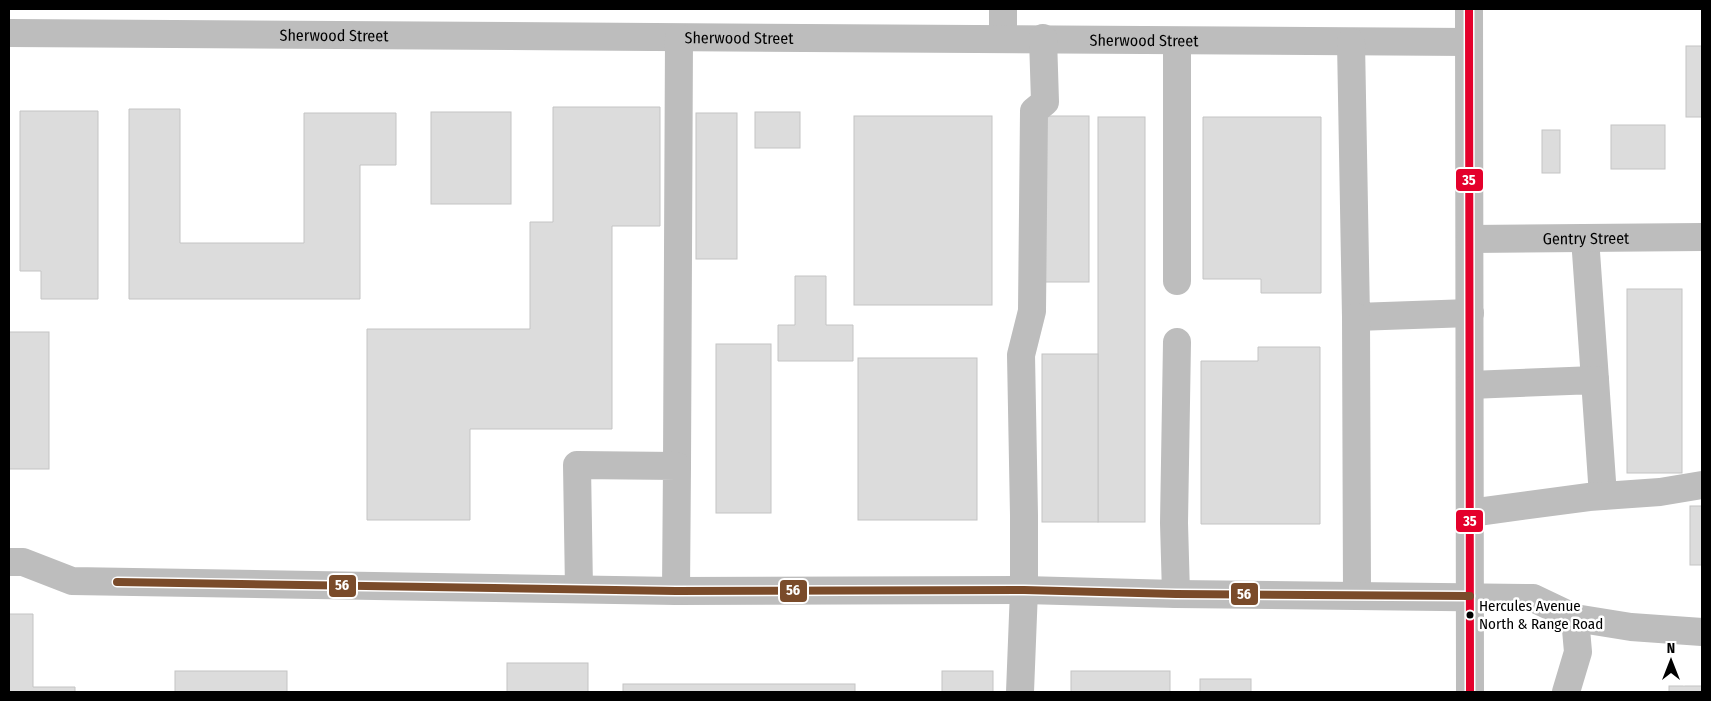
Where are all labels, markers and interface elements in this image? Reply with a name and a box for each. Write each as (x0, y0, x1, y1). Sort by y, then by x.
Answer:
street label: Sherwood Street (279, 25, 389, 45)
street label: Sherwood Street (684, 28, 794, 47)
street label: Sherwood Street (1089, 30, 1199, 50)
line badge: 35 (1455, 168, 1484, 192)
text: 35 (1461, 172, 1476, 189)
street label: Gentry Street (1543, 228, 1630, 248)
line badge: 35 (1455, 509, 1484, 533)
text: 35 (1462, 513, 1477, 530)
line badge: 56 (328, 574, 357, 598)
text: 56 (335, 577, 349, 594)
line badge: 56 (779, 579, 808, 603)
text: 56 (786, 582, 800, 599)
line badge: 56 (1230, 582, 1259, 606)
text: 56 (1237, 586, 1251, 603)
place label: Hercules Avenue North & Range Road (1479, 597, 1603, 633)
marker: Hercules Avenue North & Range Road (1465, 610, 1475, 620)
north arrow (1646, 636, 1696, 686)
text: N (1667, 640, 1675, 657)

